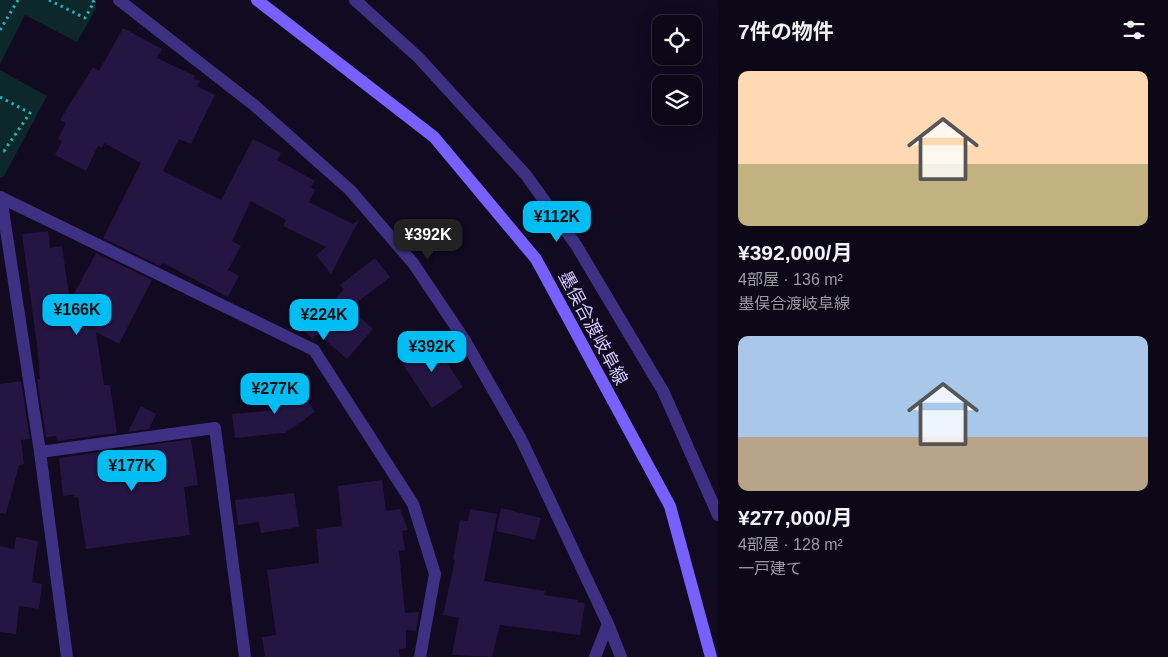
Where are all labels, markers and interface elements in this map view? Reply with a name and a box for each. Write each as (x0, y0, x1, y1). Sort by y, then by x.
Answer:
map controls (652, 15, 702, 125)
button: locate (652, 15, 702, 65)
icon: filters (1120, 16, 1148, 44)
text: 7件の物件 (738, 20, 834, 43)
button: layers (652, 75, 702, 125)
icon: home (898, 104, 988, 194)
pin: ¥112K (522, 200, 592, 243)
text: ¥112K (534, 208, 580, 225)
pin: ¥392K (393, 218, 463, 261)
text: ¥392K (404, 226, 452, 243)
text: ¥392,000/月 (738, 241, 852, 264)
street label: 墨俣合渡岐阜線 (555, 268, 631, 388)
text: 4部屋 · 136 m² (738, 271, 843, 288)
pin: ¥166K (42, 294, 112, 336)
text: 墨俣合渡岐阜線 (738, 295, 850, 312)
pin: ¥224K (289, 298, 359, 341)
text: ¥166K (53, 301, 101, 318)
text: ¥224K (300, 306, 348, 323)
pin: ¥392K (397, 330, 467, 373)
text: ¥392K (408, 338, 456, 355)
icon: home (898, 369, 988, 459)
pin: ¥277K (240, 372, 310, 415)
text: ¥277K (251, 380, 299, 397)
pin: ¥177K (97, 450, 167, 492)
text: ¥177K (108, 457, 156, 474)
text: ¥277,000/月 (738, 506, 852, 529)
text: 4部屋 · 128 m² (738, 536, 843, 553)
text: 一戸建て (738, 560, 802, 577)

